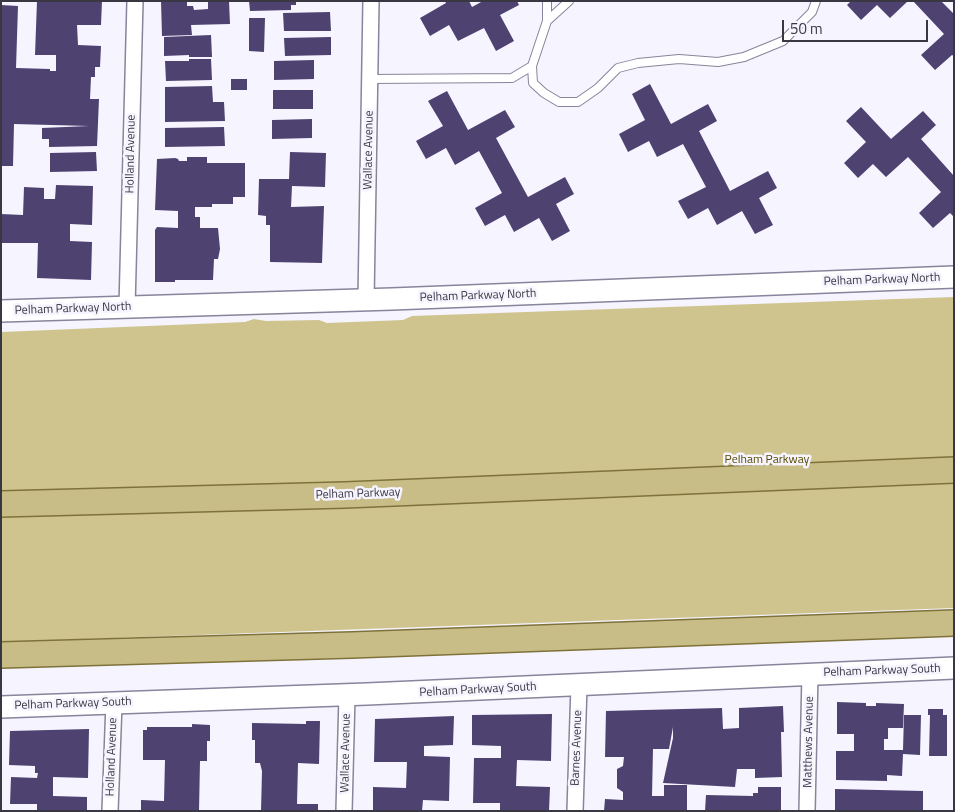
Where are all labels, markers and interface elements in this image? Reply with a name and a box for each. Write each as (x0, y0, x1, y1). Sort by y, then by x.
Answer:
scale bar (785, 10, 931, 42)
text: 50 m (790, 17, 823, 40)
street label: Wallace Avenue (361, 110, 377, 190)
street label: Holland Avenue (123, 114, 139, 194)
street label: Pelham Parkway North (823, 271, 941, 289)
street label: Pelham Parkway North (419, 287, 537, 305)
street label: Pelham Parkway North (14, 300, 132, 318)
park label: Pelham Parkway (725, 453, 809, 467)
street label: Pelham Parkway (315, 485, 401, 503)
street label: Pelham Parkway South (823, 662, 941, 680)
street label: Pelham Parkway South (419, 680, 537, 700)
street label: Pelham Parkway South (14, 695, 132, 713)
street label: Matthews Avenue (801, 696, 817, 788)
street label: Barnes Avenue (568, 710, 586, 786)
street label: Wallace Avenue (338, 713, 354, 793)
street label: Holland Avenue (103, 717, 121, 797)

